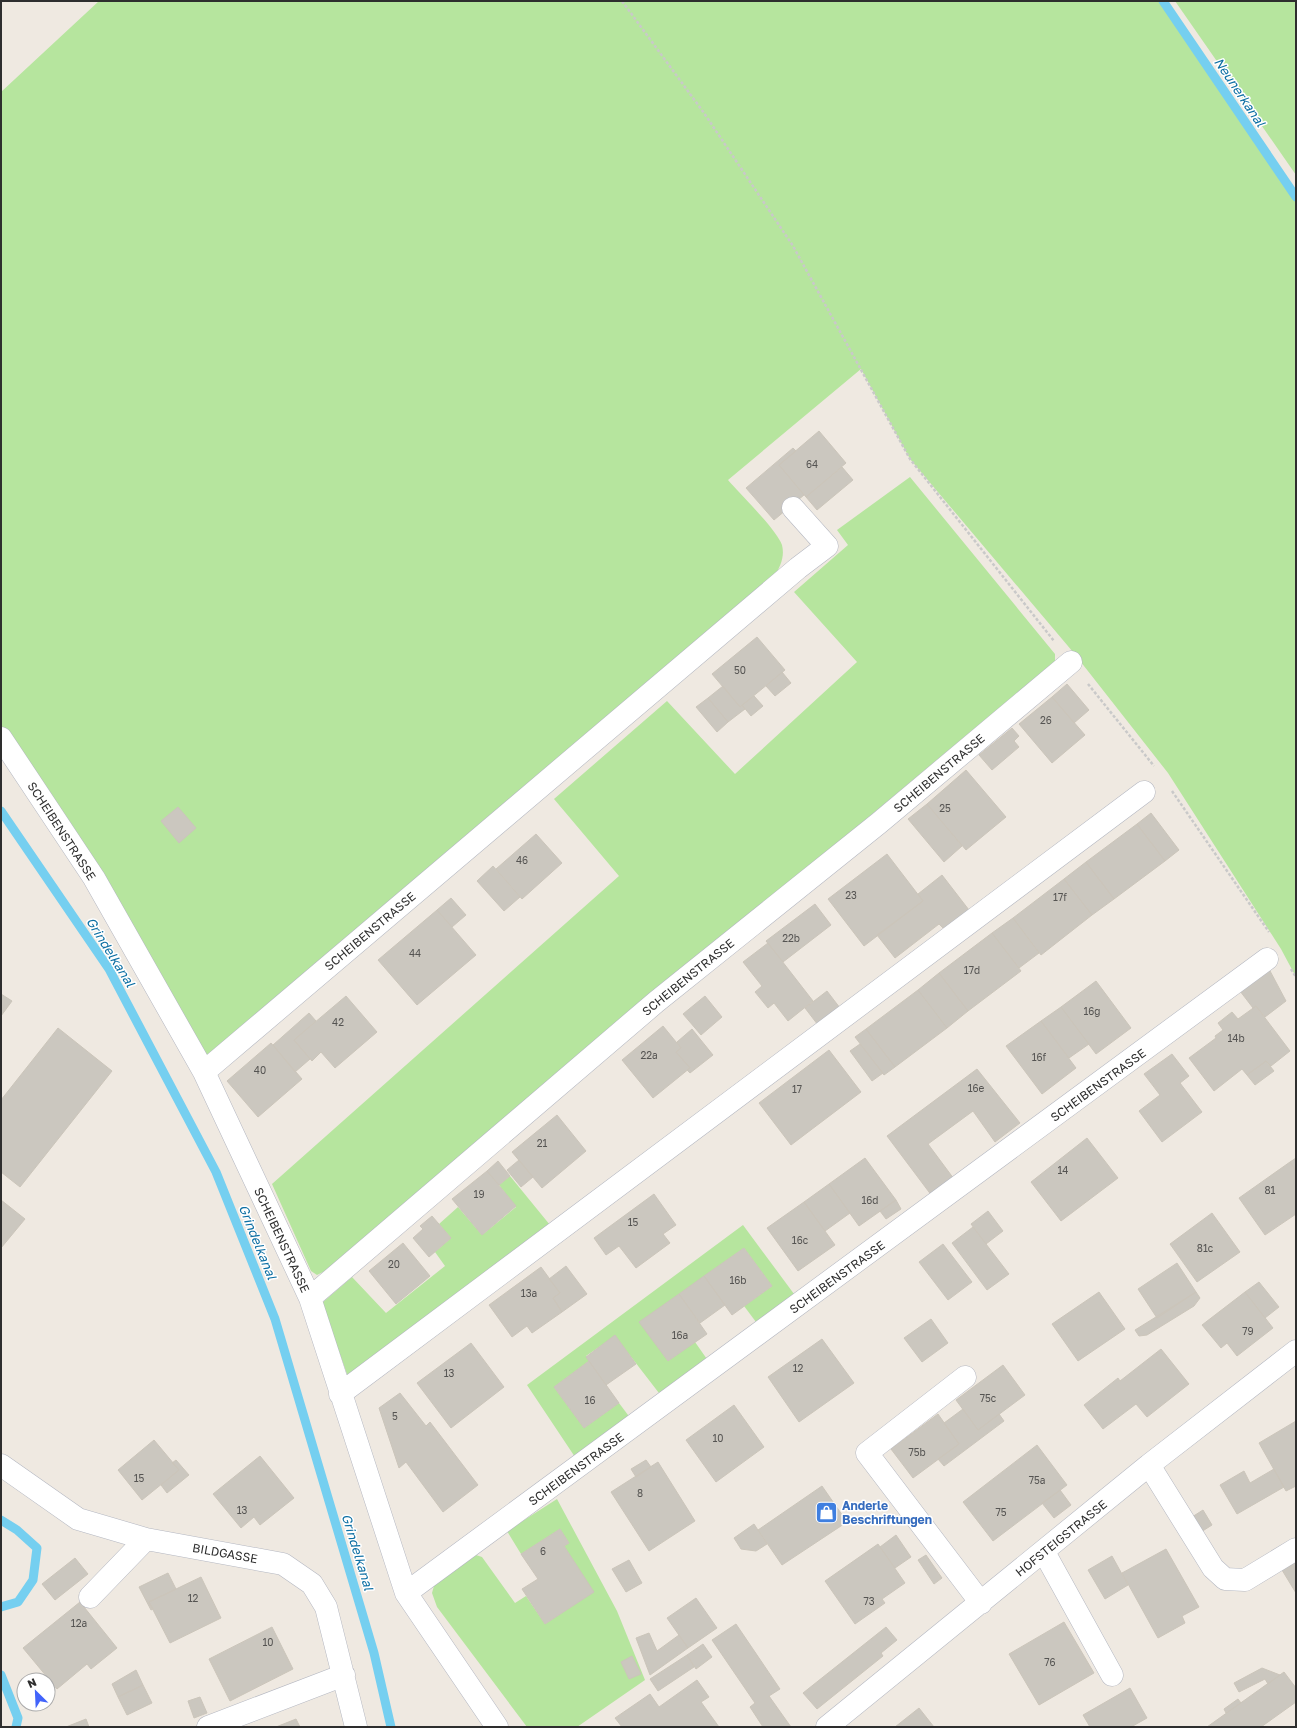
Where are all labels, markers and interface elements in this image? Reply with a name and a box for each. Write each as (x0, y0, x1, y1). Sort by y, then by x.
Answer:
water label: Neunerkanal (1211, 54, 1269, 130)
house number: 64 (806, 458, 818, 470)
house number: 50 (734, 664, 746, 676)
house number: 26 (1040, 714, 1052, 726)
street label: SCHEIBENSTRASSE (890, 731, 988, 815)
street label: SCHEIBENSTRASSE (25, 779, 99, 883)
house number: 25 (939, 802, 951, 814)
house number: 46 (516, 854, 528, 866)
street label: SCHEIBENSTRASSE (321, 889, 419, 973)
house number: 23 (845, 889, 857, 901)
house number: 17f (1053, 891, 1067, 903)
water label: Grindelkanal (83, 914, 139, 991)
house number: 22b (782, 932, 800, 944)
street label: SCHEIBENSTRASSE (639, 935, 737, 1019)
house number: 44 (409, 947, 421, 959)
house number: 17d (964, 964, 980, 976)
house number: 16g (1083, 1005, 1101, 1017)
house number: 42 (332, 1016, 344, 1028)
house number: 14b (1227, 1032, 1245, 1044)
street label: SCHEIBENSTRASSE (1047, 1045, 1149, 1125)
house number: 22a (640, 1049, 658, 1061)
house number: 16f (1032, 1051, 1047, 1063)
house number: 40 (254, 1064, 266, 1076)
house number: 16e (968, 1082, 985, 1094)
house number: 17 (792, 1083, 802, 1095)
house number: 21 (537, 1137, 547, 1149)
house number: 14 (1058, 1164, 1068, 1176)
house number: 81 (1265, 1184, 1276, 1196)
street label: SCHEIBENSTRASSE (251, 1185, 313, 1295)
house number: 19 (474, 1188, 484, 1200)
house number: 16d (861, 1194, 879, 1206)
water label: Grindelkanal (236, 1202, 281, 1283)
house number: 15 (628, 1216, 639, 1228)
house number: 16c (792, 1234, 809, 1246)
street label: SCHEIBENSTRASSE (786, 1237, 888, 1317)
house number: 81c (1197, 1242, 1214, 1254)
house number: 20 (388, 1258, 400, 1270)
house number: 16b (729, 1274, 747, 1286)
house number: 13a (521, 1287, 537, 1299)
house number: 79 (1242, 1325, 1254, 1337)
house number: 16a (672, 1329, 688, 1341)
house number: 12 (793, 1362, 804, 1374)
house number: 13 (444, 1367, 454, 1379)
house number: 75c (980, 1392, 997, 1404)
house number: 16 (585, 1394, 595, 1406)
house number: 5 (392, 1410, 398, 1422)
street label: SCHEIBENSTRASSE (525, 1429, 627, 1509)
house number: 10 (712, 1432, 724, 1444)
house number: 75b (908, 1446, 926, 1458)
house number: 15 (134, 1472, 145, 1484)
house number: 75a (1029, 1474, 1045, 1486)
house number: 8 (637, 1487, 643, 1499)
street label: HOFSTEIGSTRASSE (1012, 1497, 1110, 1579)
place label: Anderle Beschriftungen (842, 1498, 932, 1527)
shop icon: Anderle Beschriftungen (813, 1499, 839, 1525)
house number: 13 (237, 1504, 247, 1516)
house number: 75 (995, 1506, 1007, 1518)
water label: Grindelkanal (339, 1512, 378, 1593)
street label: BILDGASSE (191, 1540, 259, 1566)
house number: 6 (540, 1545, 546, 1557)
house number: 12 (188, 1592, 199, 1604)
house number: 73 (863, 1595, 875, 1607)
house number: 12a (71, 1617, 87, 1629)
house number: 10 (262, 1636, 274, 1648)
house number: 76 (1044, 1656, 1056, 1668)
north arrow (16, 1672, 56, 1712)
text: N (25, 1675, 38, 1690)

